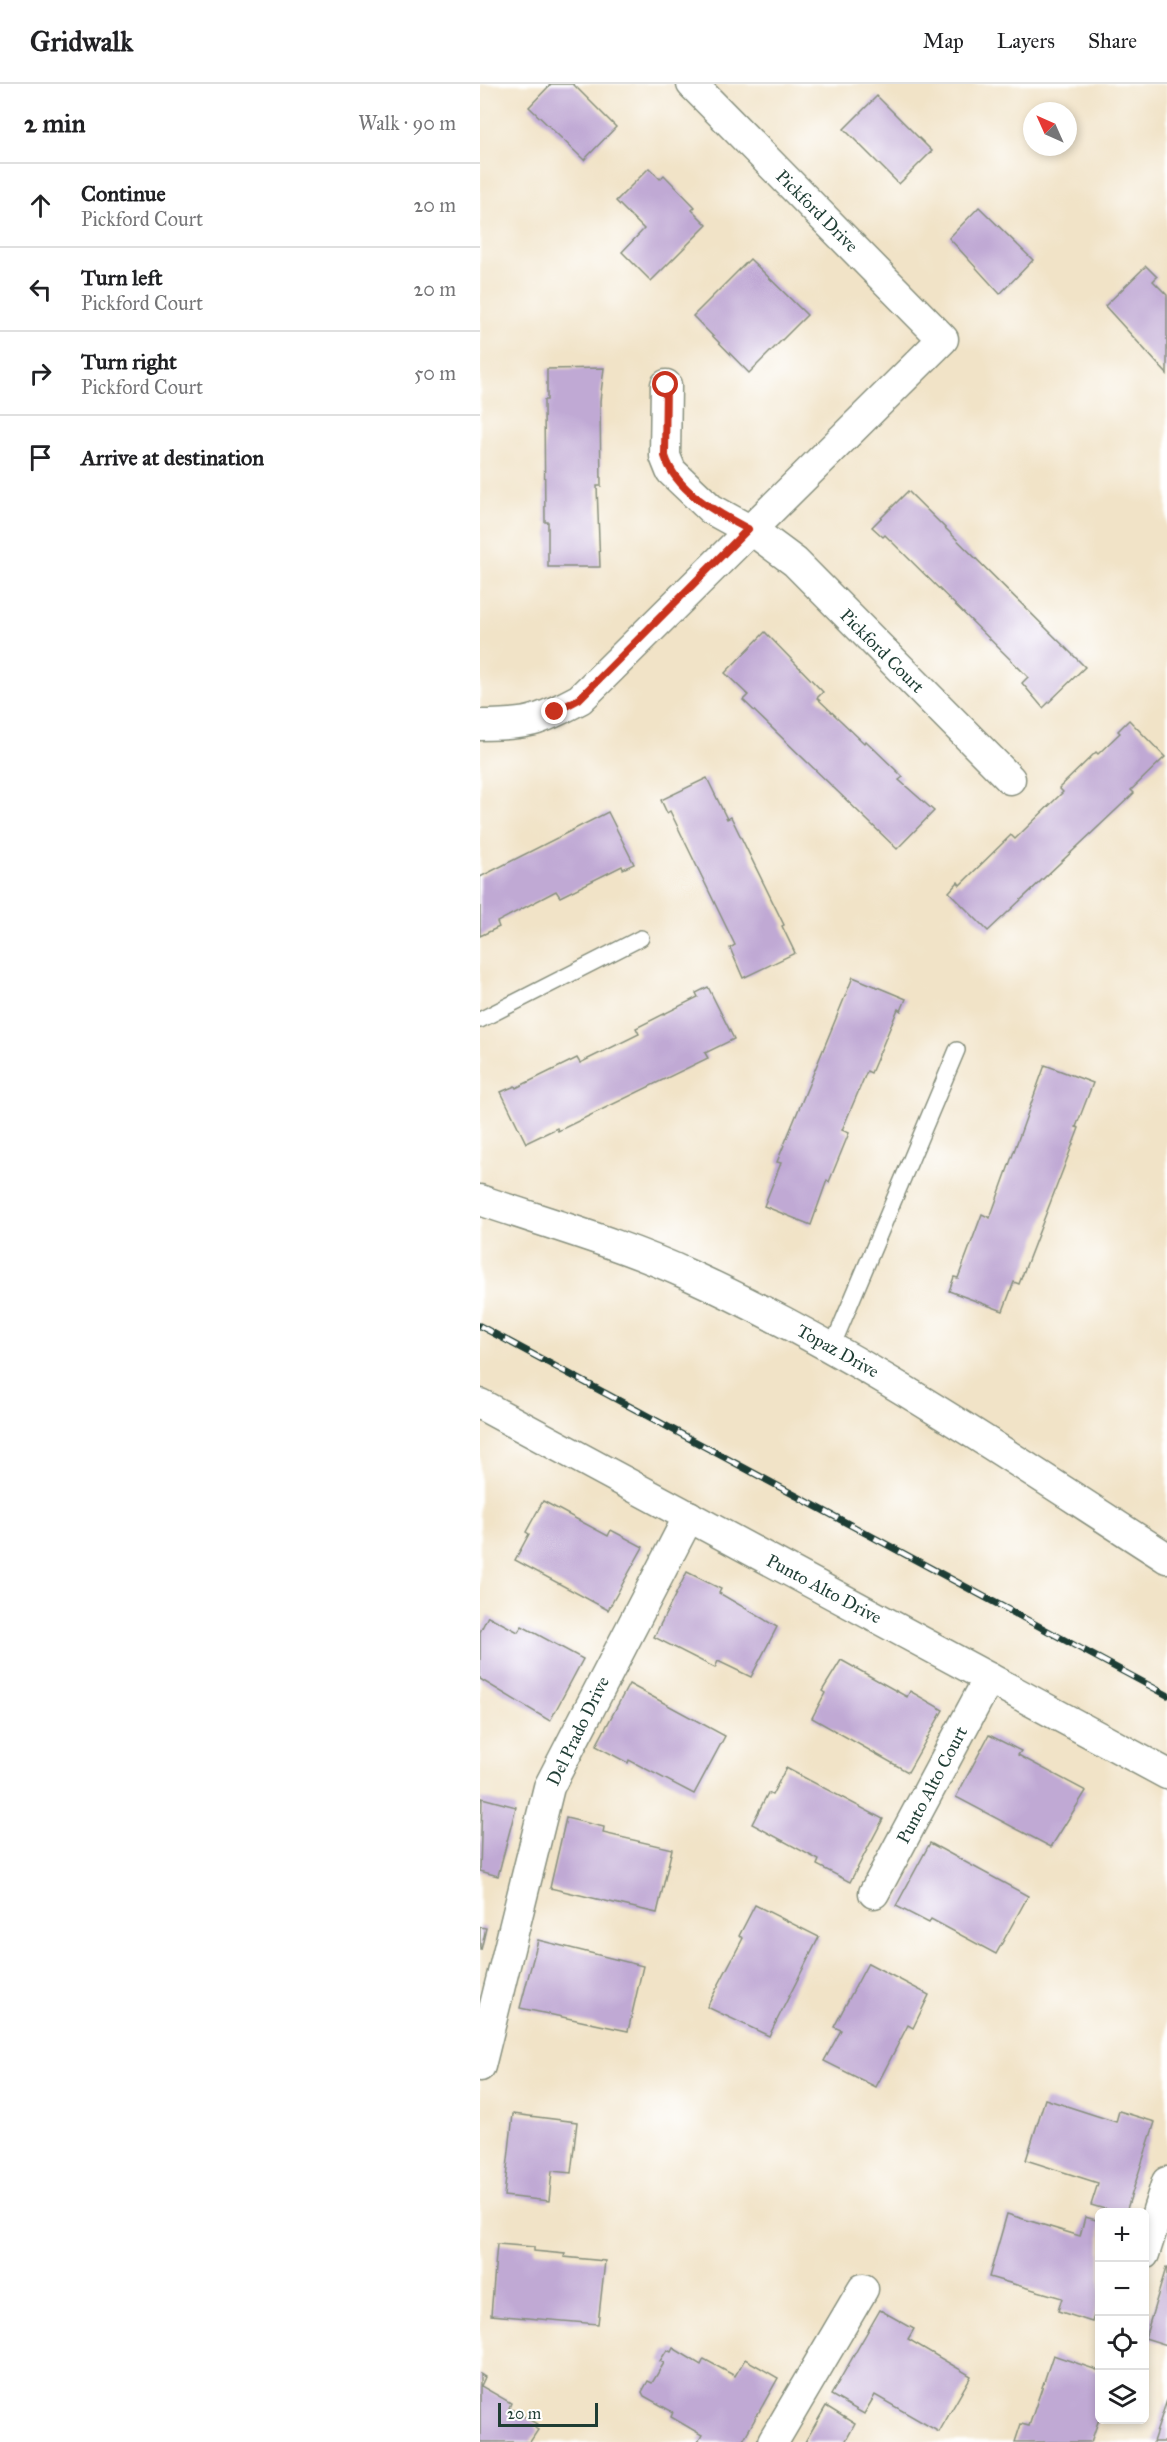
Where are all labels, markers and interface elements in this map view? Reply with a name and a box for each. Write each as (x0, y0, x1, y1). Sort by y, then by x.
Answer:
text: Gridwalk (30, 24, 133, 59)
text: Map (923, 28, 964, 54)
text: Layers (997, 28, 1055, 54)
text: Share (1088, 28, 1137, 54)
north arrow (1023, 102, 1077, 156)
text: 2 min (24, 107, 85, 139)
text: Walk · 90 m (358, 111, 456, 135)
street label: Pickford Drive (771, 165, 863, 257)
text: Continue (81, 180, 166, 207)
icon: ahead (24, 189, 57, 222)
text: 20 m (413, 193, 456, 217)
text: Pickford Court (81, 207, 203, 231)
text: Turn left (81, 264, 163, 291)
icon: left (24, 273, 57, 306)
text: 20 m (413, 277, 456, 301)
text: Pickford Court (81, 291, 203, 315)
text: Turn right (81, 348, 177, 375)
icon: right (24, 357, 57, 390)
text: 50 m (414, 361, 456, 385)
route start (652, 371, 678, 397)
text: Pickford Court (81, 375, 203, 399)
icon: arrive (24, 441, 57, 474)
text: Arrive at destination (81, 444, 264, 471)
street label: Pickford Court (835, 604, 929, 698)
route end (541, 698, 567, 724)
street label: Topaz Drive (793, 1319, 883, 1383)
street label: Punto Alto Drive (763, 1549, 885, 1629)
street label: Del Prado Drive (542, 1673, 614, 1789)
street label: Punto Alto Court (892, 1722, 972, 1847)
map controls (1095, 2208, 1149, 2424)
button: + (1095, 2208, 1149, 2262)
button: − (1095, 2262, 1149, 2316)
button: locate (1095, 2316, 1149, 2370)
button: layers (1095, 2370, 1149, 2424)
scale bar (498, 2400, 598, 2428)
text: 20 m (507, 2404, 541, 2423)

